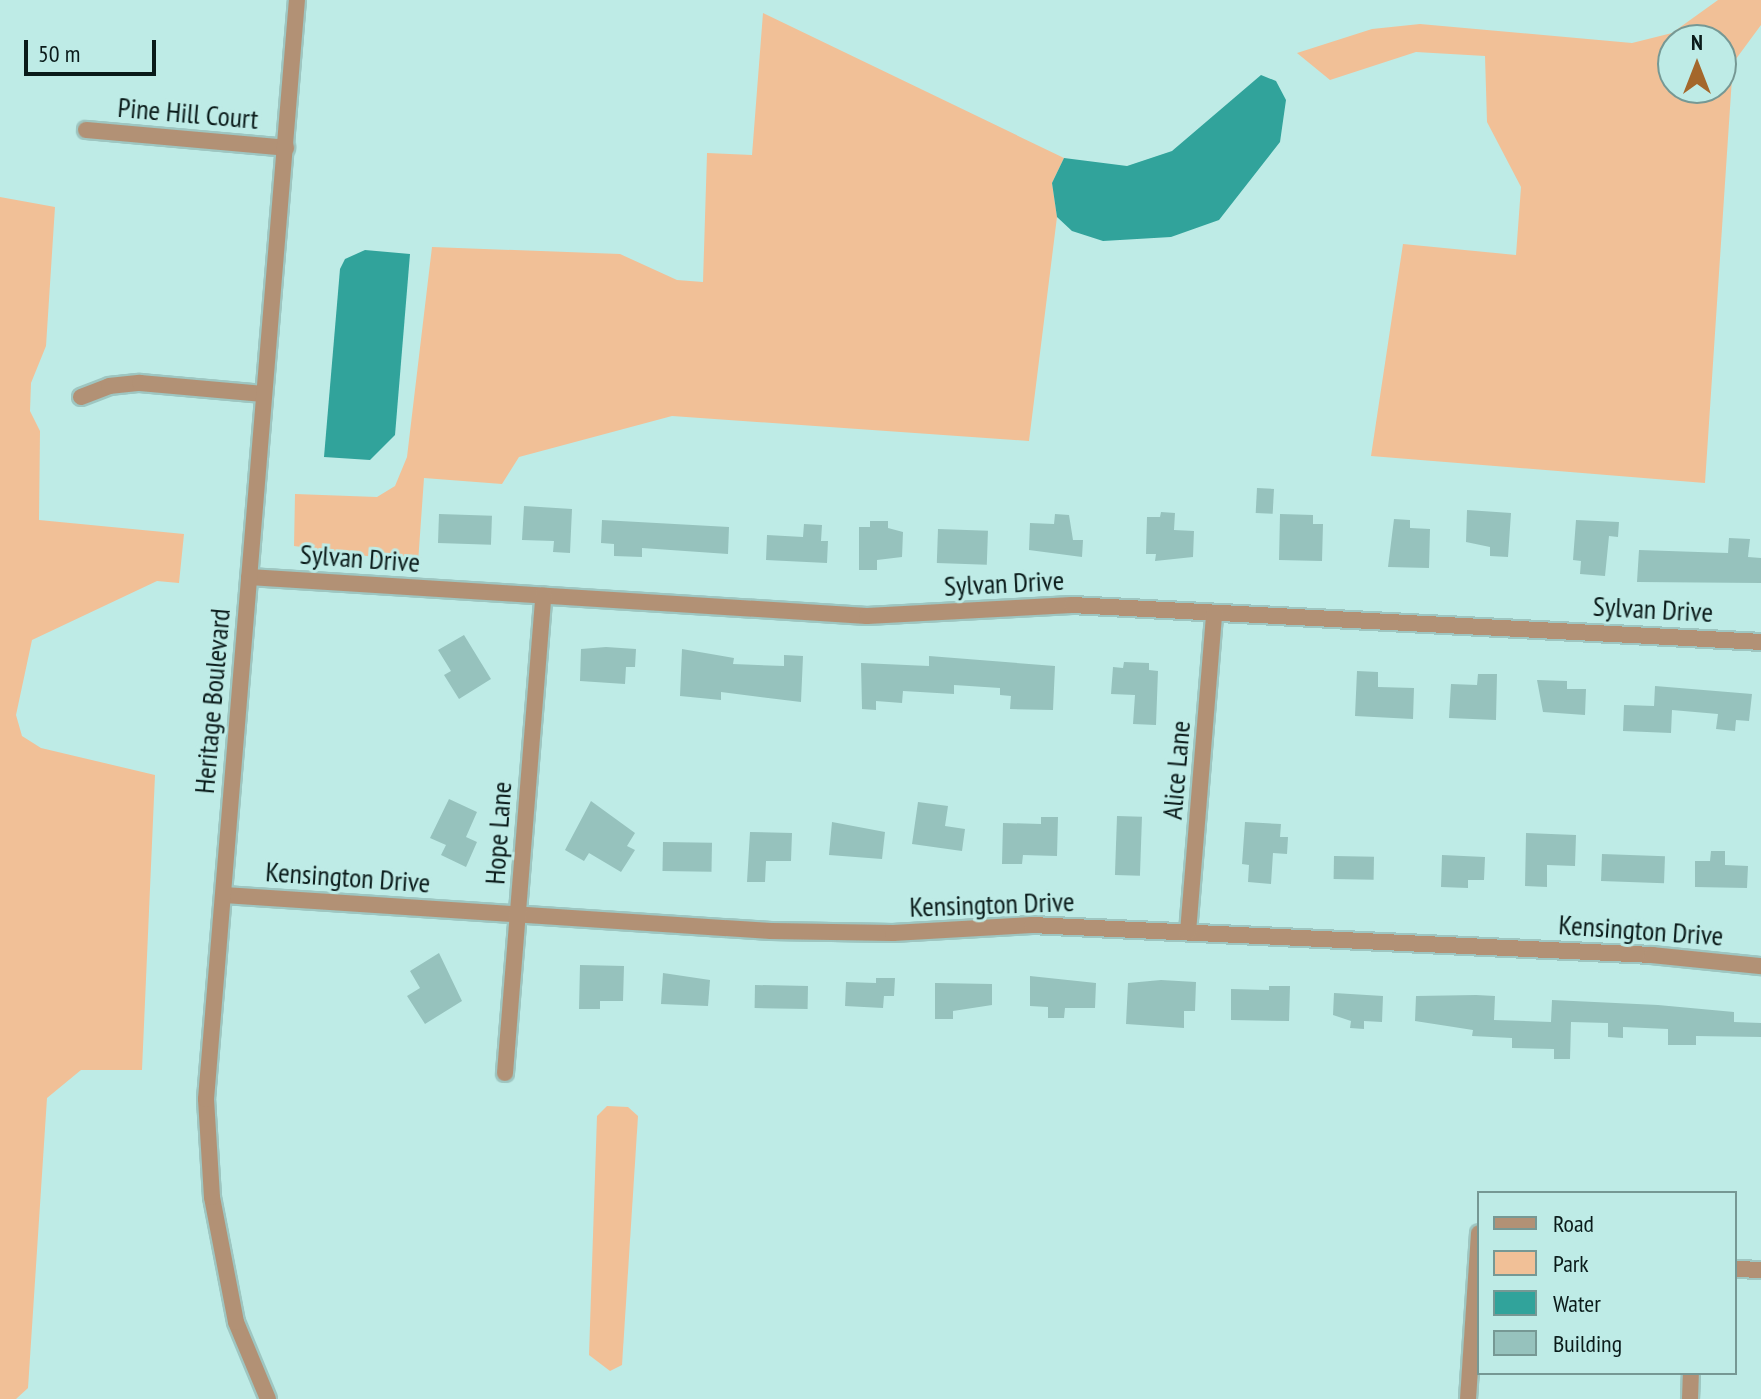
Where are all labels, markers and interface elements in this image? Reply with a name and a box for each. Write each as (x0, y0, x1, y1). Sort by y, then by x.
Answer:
scale bar (28, 24, 160, 74)
north arrow (1657, 24, 1737, 104)
text: N (1691, 28, 1703, 56)
text: 50 m (38, 38, 80, 69)
street label: Pine Hill Court (116, 90, 260, 136)
street label: Sylvan Drive (299, 537, 421, 579)
street label: Sylvan Drive (943, 563, 1065, 603)
street label: Sylvan Drive (1592, 589, 1714, 629)
street label: Heritage Boulevard (187, 607, 237, 795)
street label: Alice Lane (1155, 719, 1197, 821)
street label: Hope Lane (478, 780, 518, 886)
street label: Kensington Drive (264, 854, 432, 900)
street label: Kensington Drive (909, 884, 1075, 924)
street label: Kensington Drive (1557, 907, 1725, 953)
legend (1477, 1191, 1737, 1375)
text: Road (1553, 1208, 1594, 1239)
text: Park (1553, 1248, 1589, 1279)
text: Water (1553, 1288, 1601, 1319)
text: Building (1553, 1328, 1622, 1359)

